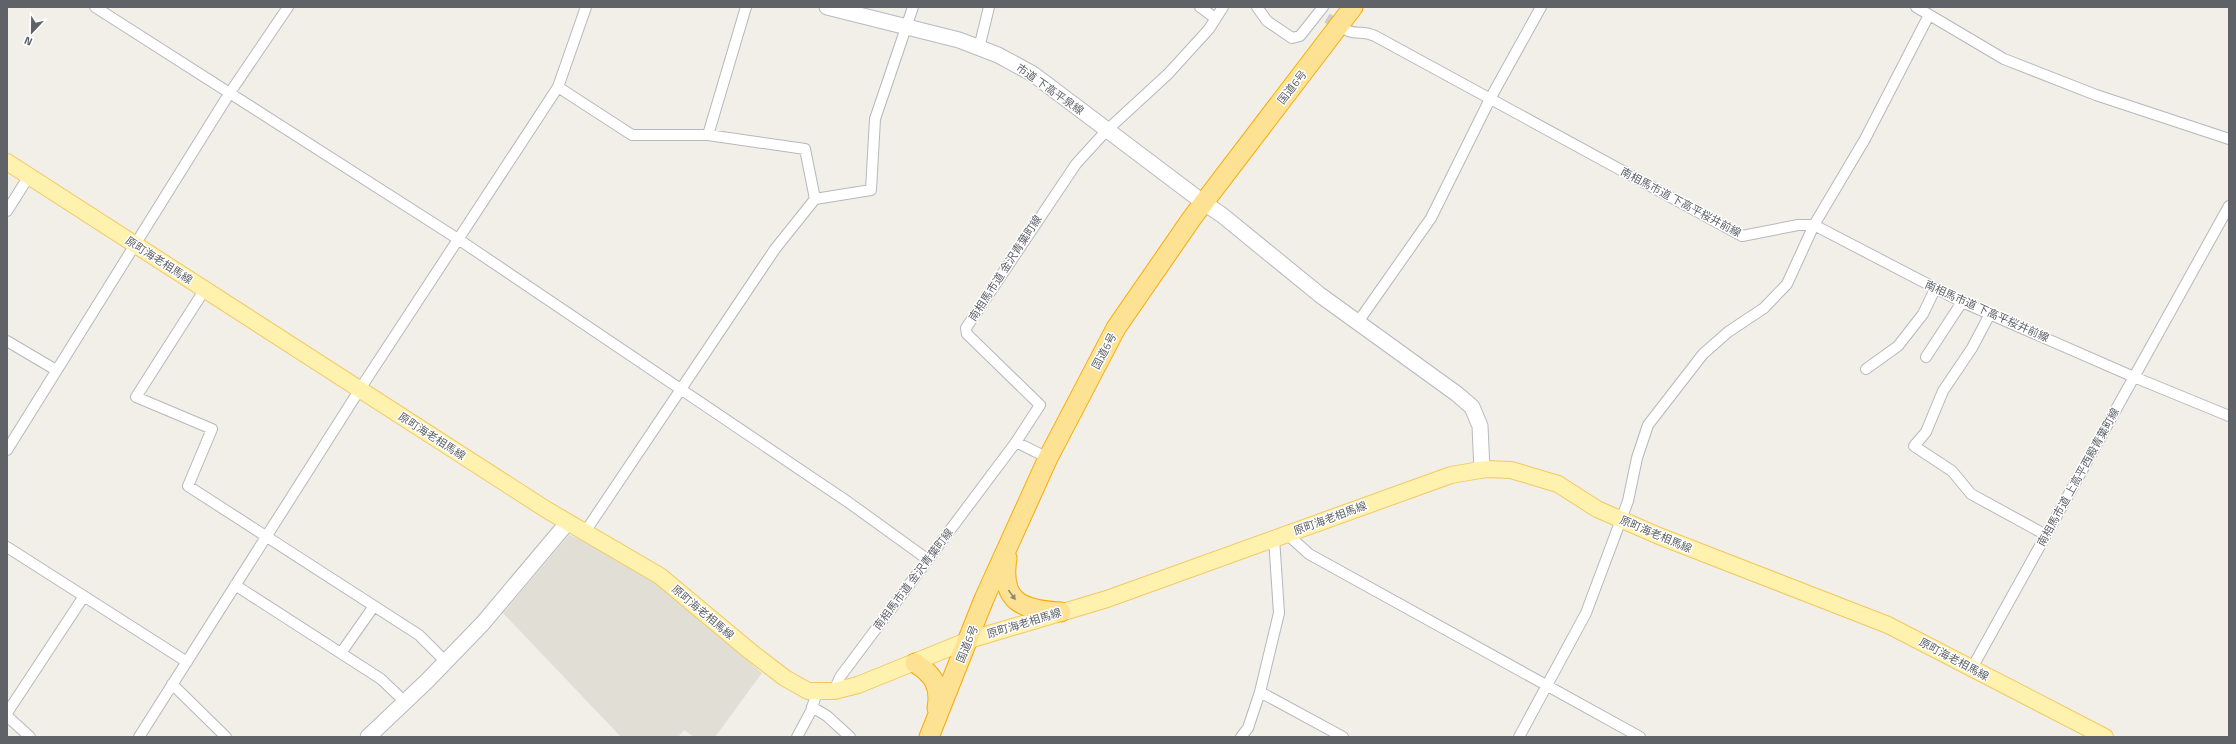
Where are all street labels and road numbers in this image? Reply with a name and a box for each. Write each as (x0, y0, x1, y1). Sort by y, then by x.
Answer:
street label: 市道 下高平泉線 (1013, 60, 1087, 118)
street label: 国道6号 (1274, 67, 1310, 107)
street label: 南相馬市道 下高平桜井前線 (1618, 163, 1744, 241)
street label: 南相馬市道 金沢青葉町線 (965, 212, 1045, 324)
street label: 原町海老相馬線 (122, 232, 196, 288)
street label: 南相馬市道 下高平桜井前線 (1922, 276, 2052, 346)
street label: 国道6号 (1088, 330, 1120, 372)
street label: 南相馬市道 上高平西殿青葉町線 (2033, 405, 2123, 549)
street label: 原町海老相馬線 (395, 408, 469, 464)
street label: 原町海老相馬線 (1291, 497, 1369, 539)
street label: 原町海老相馬線 (1617, 512, 1695, 556)
street label: 南相馬市道 金沢青葉町線 (869, 525, 957, 633)
street label: 原町海老相馬線 (668, 581, 738, 643)
street label: 原町海老相馬線 (985, 604, 1063, 642)
street label: 国道6号 (952, 623, 982, 665)
street label: 原町海老相馬線 (1916, 634, 1992, 684)

